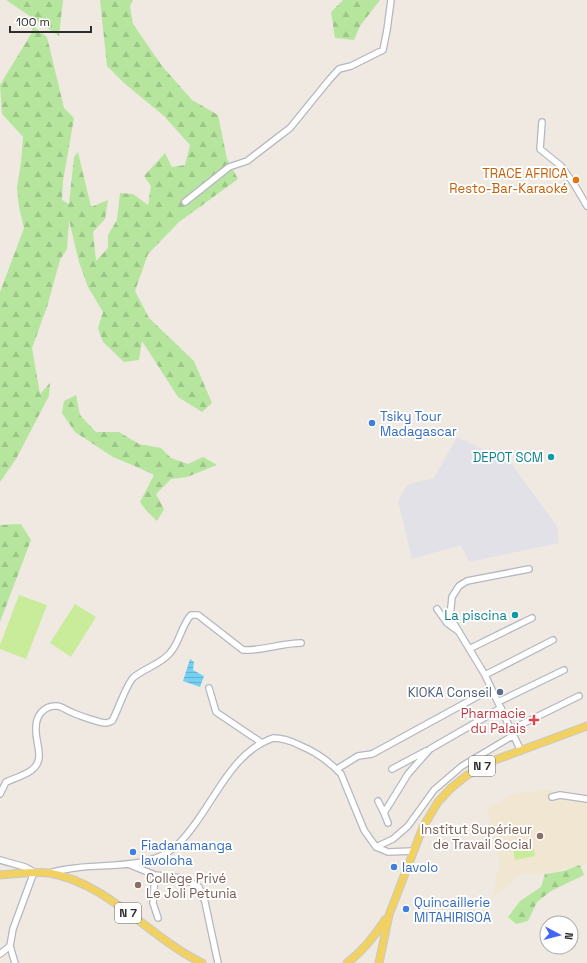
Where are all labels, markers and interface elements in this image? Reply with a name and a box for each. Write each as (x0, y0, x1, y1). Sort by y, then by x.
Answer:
scale bar (10, 8, 91, 34)
text: 100 m (16, 14, 50, 30)
place label: TRACE AFRICA Resto-Bar-Karaoké (449, 165, 568, 197)
marker: TRACE AFRICA Resto-Bar-Karaoké (571, 175, 581, 185)
place label: Tsiky Tour Madagascar (380, 408, 457, 440)
marker: Tsiky Tour Madagascar (367, 418, 377, 428)
place label: DEPOT SCM (473, 449, 543, 466)
marker: DEPOT SCM (546, 452, 556, 462)
place label: La piscina (444, 607, 508, 624)
marker: La piscina (510, 610, 520, 620)
place label: KIOKA Conseil (408, 684, 492, 701)
marker: KIOKA Conseil (495, 687, 505, 697)
place label: Pharmacie du Palais (461, 705, 526, 737)
marker: Pharmacie du Palais (529, 715, 539, 725)
road number: N 7 (469, 756, 495, 776)
place label: Institut Supérieur de Travail Social (421, 821, 532, 853)
marker: Institut Supérieur de Travail Social (535, 831, 545, 841)
place label: Fiadanamanga Iavoloha (141, 837, 233, 869)
marker: Fiadanamanga Iavoloha (128, 847, 138, 857)
place label: Iavolo (402, 859, 438, 876)
marker: Iavolo (389, 862, 399, 872)
place label: Collège Privé Le Joli Petunia (146, 870, 237, 902)
marker: Collège Privé Le Joli Petunia (133, 880, 143, 890)
place label: Quincaillerie MITAHIRISOA (414, 894, 491, 926)
road number: N 7 (115, 903, 141, 923)
marker: Quincaillerie MITAHIRISOA (401, 904, 411, 914)
north arrow (539, 915, 579, 955)
text: N (562, 932, 576, 941)

